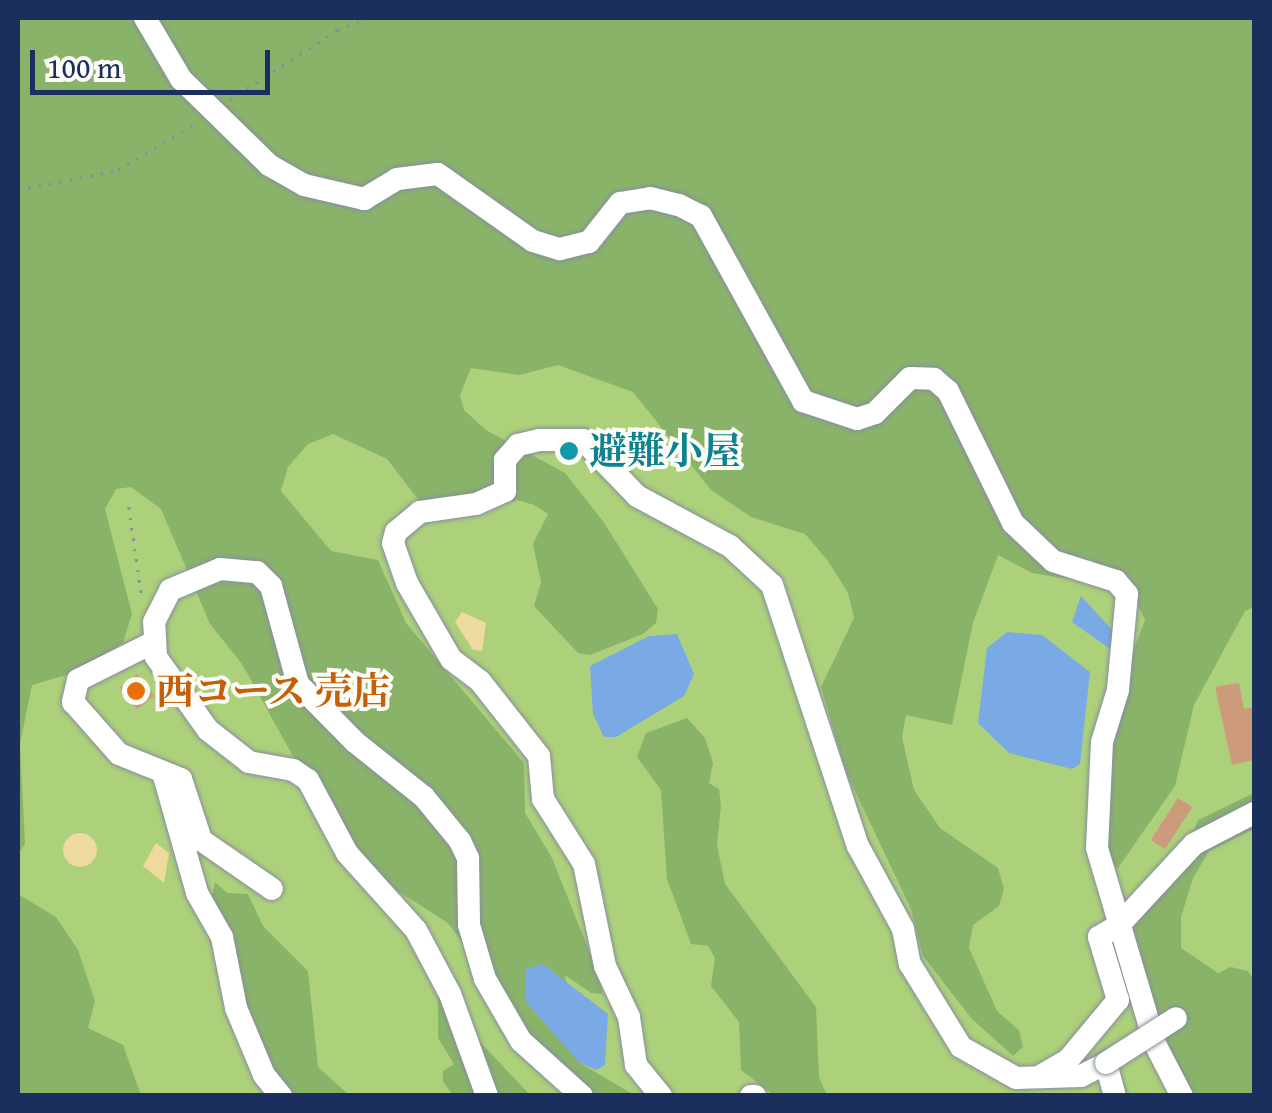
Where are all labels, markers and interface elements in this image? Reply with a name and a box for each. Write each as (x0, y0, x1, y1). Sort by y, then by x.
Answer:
scale bar (35, 30, 275, 92)
text: 100 m (47, 45, 121, 89)
place label: 避難小屋 (589, 428, 741, 474)
marker: 避難小屋 (558, 440, 580, 462)
place label: 西コース 売店 (156, 668, 392, 714)
marker: 西コース 売店 (125, 680, 147, 702)

